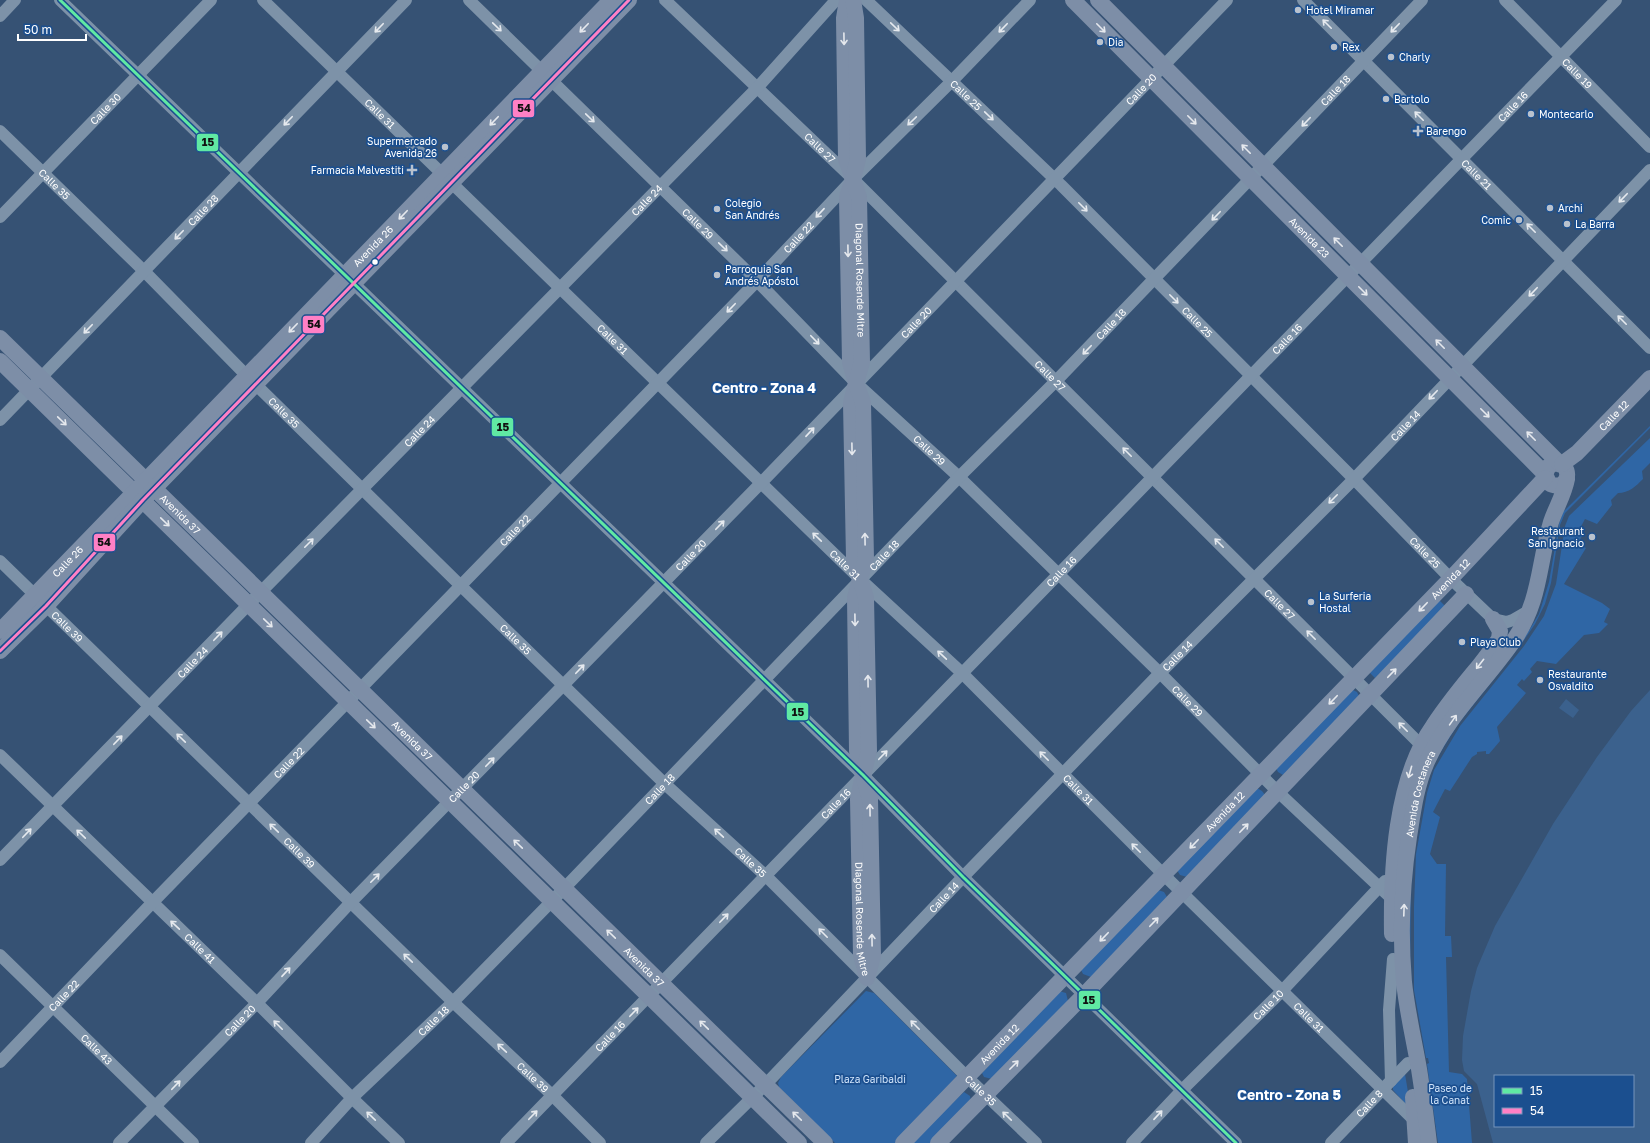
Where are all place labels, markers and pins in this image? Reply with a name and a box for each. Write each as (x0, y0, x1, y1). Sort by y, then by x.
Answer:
place label: Hotel Miramar (1306, 4, 1374, 16)
marker: Hotel Miramar (1293, 5, 1303, 15)
place label: Dia (1108, 36, 1123, 48)
marker: Dia (1095, 37, 1105, 47)
place label: Rex (1342, 41, 1360, 53)
marker: Rex (1329, 42, 1339, 52)
place label: Charly (1399, 51, 1431, 63)
marker: Charly (1386, 52, 1396, 62)
place label: Bartolo (1394, 93, 1430, 105)
marker: Bartolo (1381, 94, 1391, 104)
place label: Montecarlo (1539, 108, 1594, 120)
marker: Montecarlo (1526, 109, 1536, 119)
place label: Barengo (1426, 125, 1466, 137)
marker: Barengo (1413, 126, 1423, 136)
place label: Supermercado Avenida 26 (367, 135, 437, 159)
marker: Supermercado Avenida 26 (440, 142, 450, 152)
place label: Farmacia Malvestiti (311, 164, 404, 176)
marker: Farmacia Malvestiti (407, 165, 417, 175)
place label: Colegio San Andrés (725, 197, 780, 221)
place label: Archi (1558, 202, 1583, 214)
marker: Archi (1545, 203, 1555, 213)
marker: Colegio San Andrés (712, 204, 722, 214)
place label: Comic (1481, 214, 1512, 226)
marker: Comic (1514, 215, 1524, 225)
place label: La Barra (1575, 218, 1615, 230)
marker: La Barra (1562, 219, 1572, 229)
unlabelled marker (370, 257, 380, 267)
place label: Parroquia San Andrés Apóstol (725, 263, 799, 287)
marker: Parroquia San Andrés Apóstol (712, 270, 722, 280)
place label: Restaurant San Ignacio (1528, 525, 1584, 549)
marker: Restaurant San Ignacio (1587, 532, 1597, 542)
place label: La Surferia Hostal (1319, 590, 1371, 614)
marker: La Surferia Hostal (1306, 597, 1316, 607)
place label: Playa Club (1470, 636, 1521, 648)
marker: Playa Club (1457, 637, 1467, 647)
place label: Restaurante Osvaldito (1548, 668, 1607, 692)
marker: Restaurante Osvaldito (1535, 675, 1545, 685)

